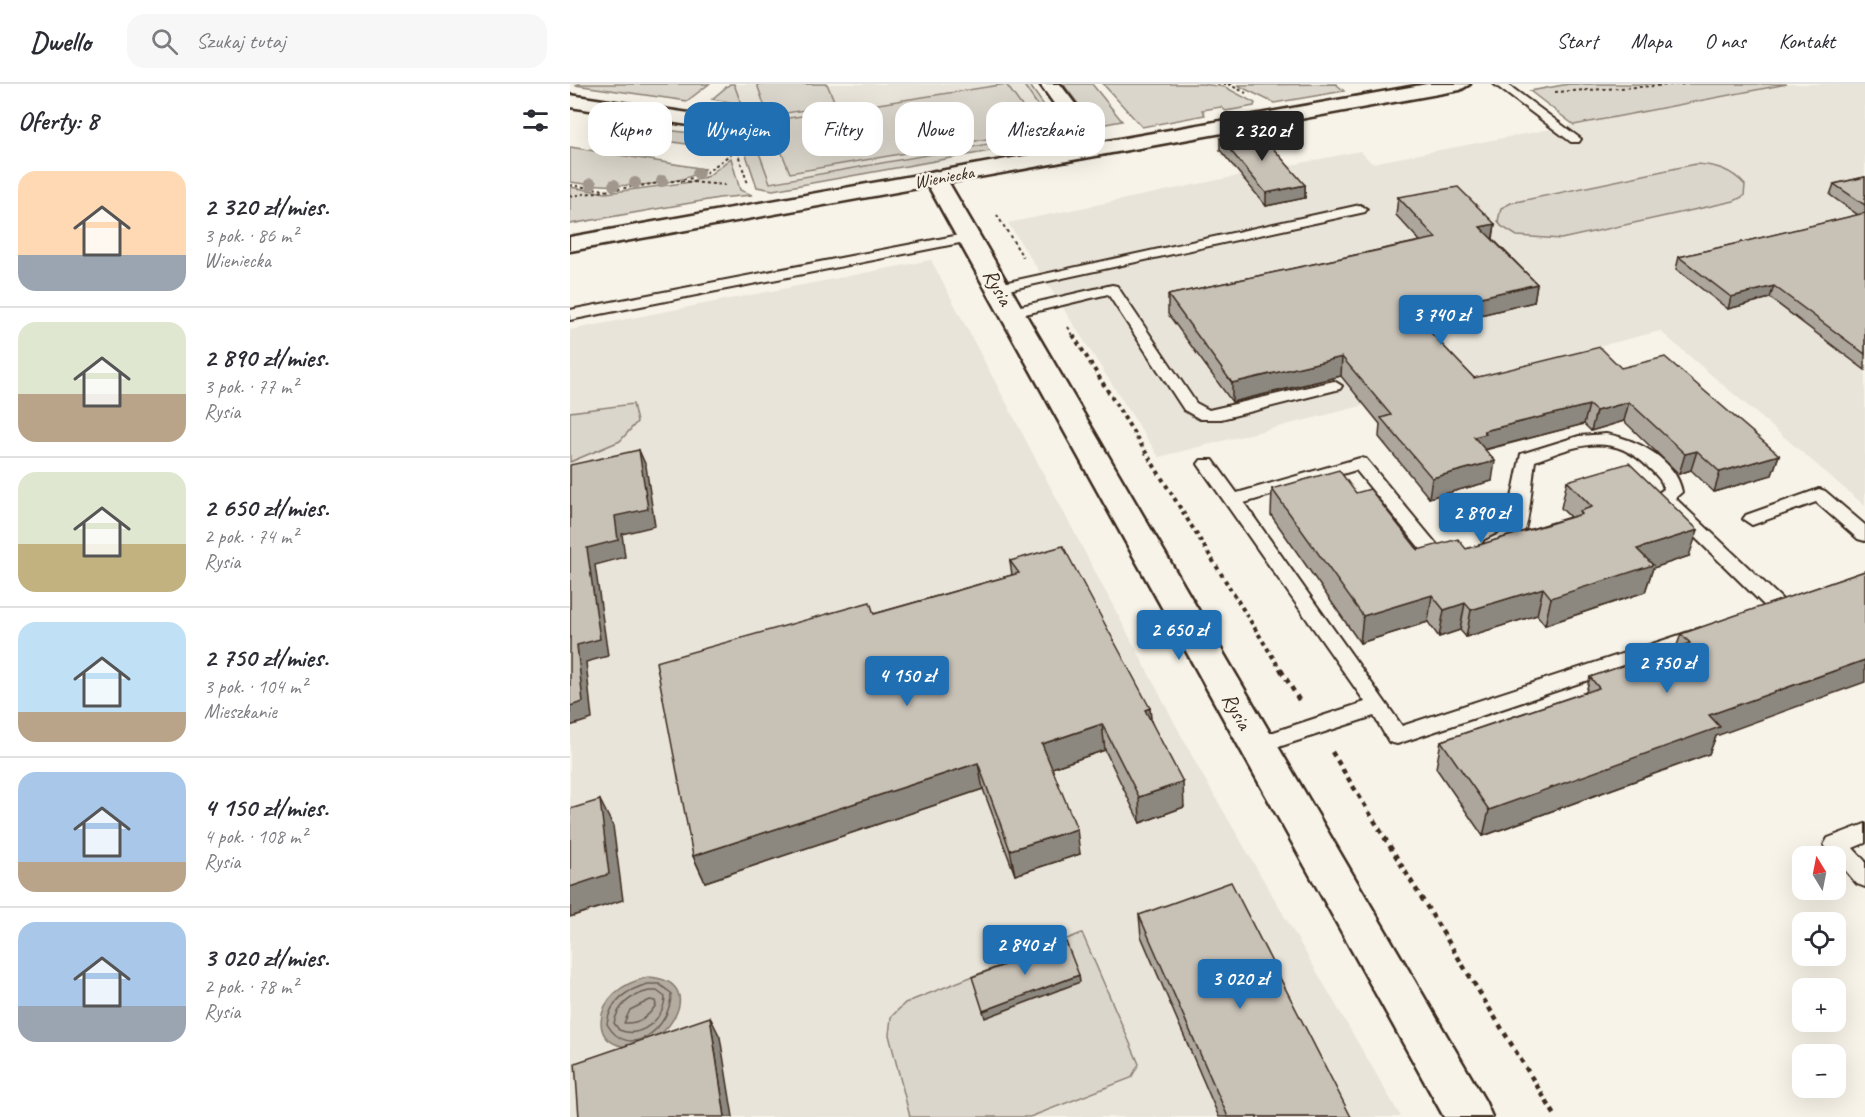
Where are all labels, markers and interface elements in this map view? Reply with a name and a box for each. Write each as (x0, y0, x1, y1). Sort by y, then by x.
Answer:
search box (127, 14, 547, 68)
text: Dwello (30, 24, 91, 59)
icon: search (148, 25, 181, 58)
text: Szukaj tutaj (196, 27, 286, 55)
text: Start (1557, 28, 1598, 54)
text: Mapa (1631, 28, 1671, 54)
text: O nas (1704, 28, 1746, 54)
text: Kontakt (1779, 28, 1835, 54)
chip: Kupno (588, 102, 672, 156)
chip: Wynajem (684, 102, 790, 156)
chip: Filtry (802, 102, 883, 156)
chip: Nowe (895, 102, 974, 156)
chip: Mieszkanie (986, 102, 1105, 156)
text: Oferty: 8 (18, 104, 98, 137)
icon: filters (519, 104, 552, 137)
pin: 2 320 zł (1200, 111, 1324, 162)
text: 2 320 zł (1234, 118, 1290, 143)
street label: Wieniecka (912, 161, 977, 193)
text: 2 320 zł/mies. (204, 190, 329, 223)
icon: home (66, 195, 138, 267)
text: 3 pok. · 86 m² (204, 223, 298, 248)
text: Wieniecka (204, 248, 271, 273)
street label: Rysia (977, 264, 1019, 311)
pin: 3 740 zł (1379, 295, 1503, 346)
text: 3 740 zł (1413, 302, 1469, 327)
text: 2 890 zł/mies. (204, 341, 329, 374)
icon: home (66, 346, 138, 418)
text: 3 pok. · 77 m² (204, 374, 298, 399)
text: Rysia (204, 399, 240, 424)
text: 2 650 zł/mies. (204, 491, 329, 524)
pin: 2 890 zł (1419, 493, 1543, 544)
icon: home (66, 496, 138, 568)
text: 2 890 zł (1453, 500, 1509, 525)
text: 2 pok. · 74 m² (204, 524, 298, 549)
text: Rysia (204, 549, 240, 574)
pin: 2 650 zł (1117, 610, 1241, 661)
text: 2 650 zł (1151, 617, 1207, 642)
text: 2 750 zł/mies. (204, 641, 328, 674)
pin: 2 750 zł (1605, 643, 1729, 694)
icon: home (66, 646, 138, 718)
text: 2 750 zł (1639, 650, 1695, 675)
pin: 4 150 zł (845, 656, 969, 707)
text: 4 150 zł (879, 663, 935, 688)
text: 3 pok. · 104 m² (204, 674, 307, 699)
street label: Rysia (1216, 688, 1258, 735)
text: Mieszkanie (204, 699, 277, 724)
text: 4 150 zł/mies. (204, 791, 328, 824)
icon: home (66, 796, 138, 868)
text: 4 pok. · 108 m² (204, 824, 307, 849)
north arrow (1792, 846, 1846, 900)
map controls (1792, 846, 1846, 1098)
text: Rysia (204, 849, 240, 874)
button: locate (1792, 912, 1846, 966)
pin: 2 840 zł (963, 925, 1087, 976)
text: 2 840 zł (997, 932, 1053, 957)
text: 3 020 zł/mies. (204, 941, 329, 974)
icon: home (66, 946, 138, 1018)
pin: 3 020 zł (1178, 959, 1302, 1010)
text: 3 020 zł (1212, 966, 1268, 991)
text: 2 pok. · 78 m² (204, 974, 298, 999)
button: + (1792, 978, 1846, 1032)
text: Rysia (204, 999, 240, 1024)
button: − (1792, 1044, 1846, 1098)

